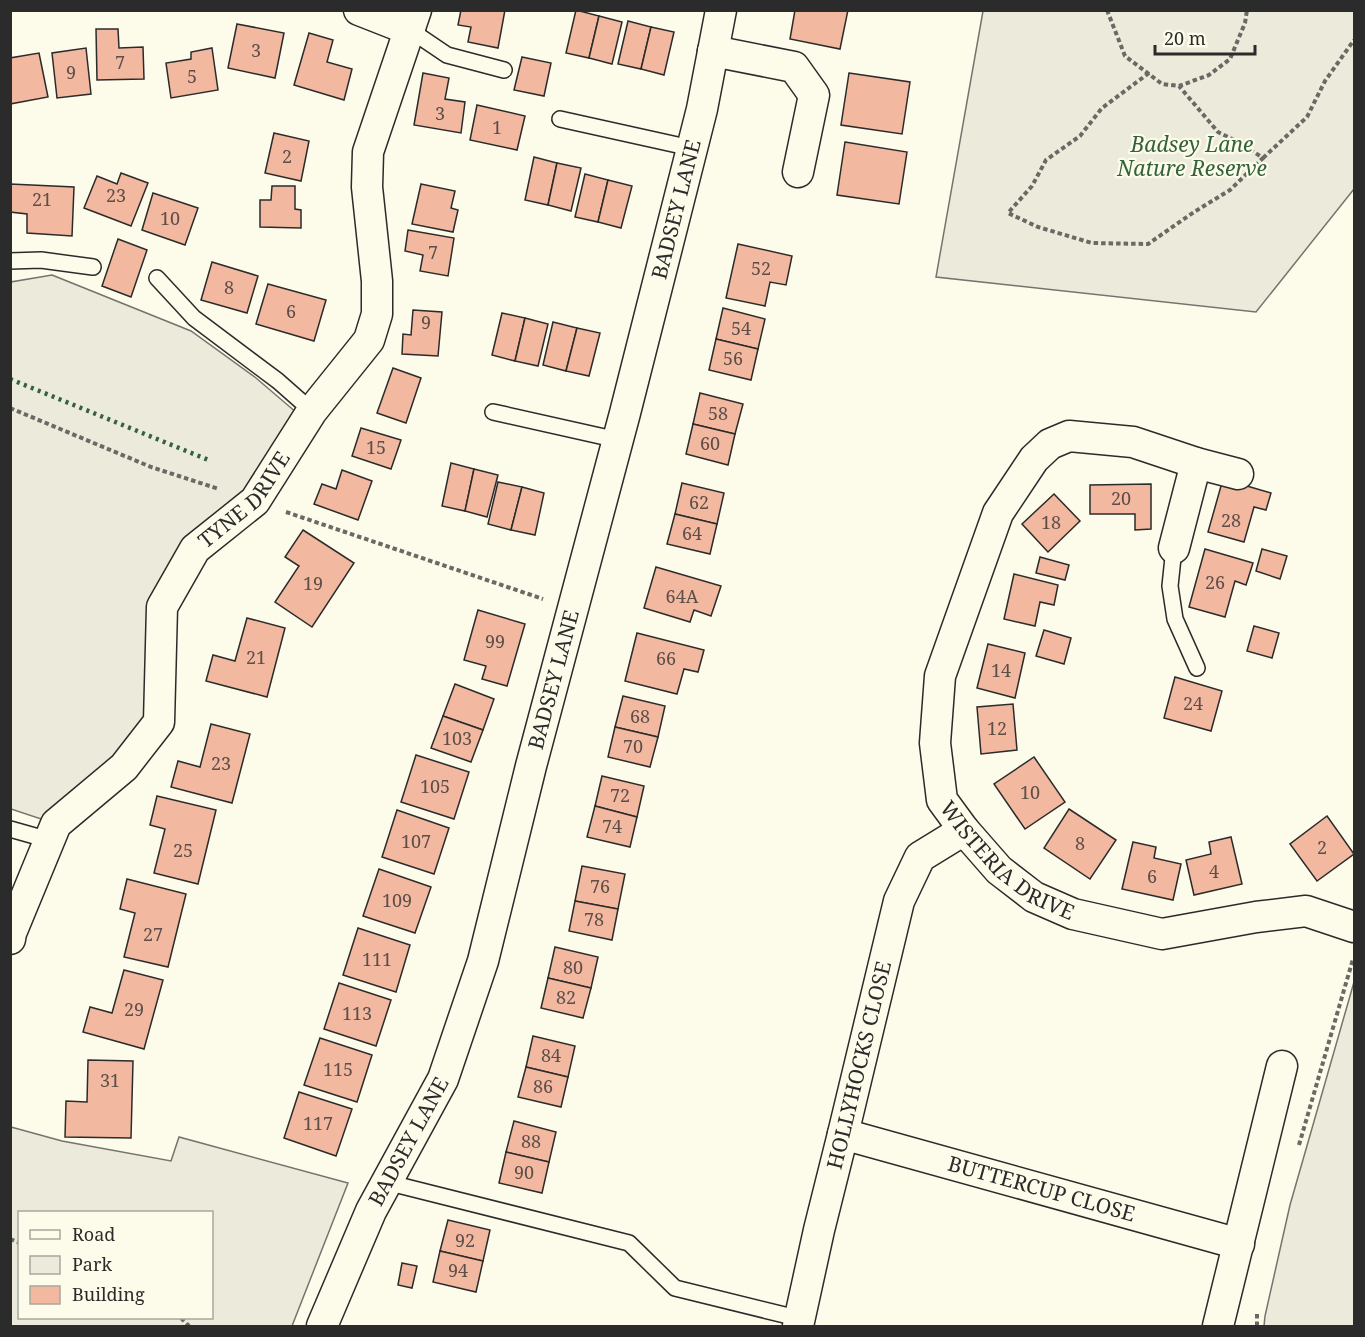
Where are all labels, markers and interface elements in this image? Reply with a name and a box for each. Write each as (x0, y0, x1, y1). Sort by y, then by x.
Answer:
scale bar (1155, 18, 1256, 56)
text: 20 m (1164, 26, 1206, 50)
house number: 3 (251, 38, 261, 62)
house number: 7 (115, 50, 125, 74)
house number: 9 (66, 60, 76, 84)
house number: 5 (187, 64, 197, 88)
house number: 3 (435, 101, 445, 125)
house number: 1 (492, 115, 502, 139)
park label: Badsey Lane Nature Reserve (1116, 130, 1267, 182)
street label: BADSEY LANE (644, 136, 707, 282)
house number: 2 (282, 144, 292, 168)
house number: 23 (106, 183, 126, 207)
house number: 21 (32, 187, 52, 211)
house number: 10 (160, 206, 180, 230)
house number: 7 (428, 240, 438, 264)
house number: 52 (751, 256, 771, 280)
house number: 8 (224, 275, 234, 299)
house number: 6 (286, 299, 296, 323)
house number: 9 (421, 310, 431, 334)
house number: 54 (731, 316, 751, 340)
house number: 56 (723, 346, 743, 370)
house number: 58 (708, 401, 728, 425)
house number: 60 (700, 431, 720, 455)
house number: 15 (366, 435, 386, 459)
street label: TYNE DRIVE (192, 446, 296, 554)
house number: 20 (1111, 486, 1131, 510)
house number: 62 (689, 490, 709, 514)
house number: 28 (1221, 508, 1241, 532)
house number: 18 (1041, 510, 1061, 534)
house number: 64 (682, 521, 702, 545)
house number: 26 (1205, 570, 1225, 594)
house number: 19 (303, 571, 323, 595)
house number: 64A (666, 584, 699, 608)
street label: BADSEY LANE (521, 607, 585, 752)
house number: 99 (485, 629, 505, 653)
house number: 21 (246, 645, 266, 669)
house number: 66 (656, 646, 676, 670)
house number: 14 (991, 658, 1011, 682)
house number: 24 (1183, 691, 1203, 715)
house number: 68 (630, 704, 650, 728)
house number: 12 (987, 716, 1007, 740)
house number: 103 (442, 726, 472, 750)
house number: 70 (623, 734, 643, 758)
house number: 23 (211, 751, 231, 775)
house number: 105 (420, 774, 450, 798)
house number: 10 (1020, 780, 1040, 804)
house number: 72 (610, 783, 630, 807)
street label: WISTERIA DRIVE (934, 795, 1079, 926)
house number: 74 (602, 814, 622, 838)
house number: 107 (401, 829, 431, 853)
house number: 8 (1075, 831, 1085, 855)
house number: 2 (1317, 835, 1327, 859)
house number: 25 (173, 838, 193, 862)
house number: 4 (1209, 859, 1219, 883)
house number: 6 (1147, 864, 1157, 888)
house number: 76 (590, 874, 610, 898)
house number: 109 (382, 888, 412, 912)
house number: 78 (584, 907, 604, 931)
house number: 27 (143, 922, 163, 946)
house number: 111 (362, 947, 392, 971)
house number: 80 (563, 955, 583, 979)
street label: HOLLYHOCKS CLOSE (820, 958, 897, 1172)
house number: 82 (556, 985, 576, 1009)
house number: 29 (124, 997, 144, 1021)
house number: 113 (342, 1001, 372, 1025)
house number: 84 (541, 1043, 561, 1067)
house number: 115 (323, 1057, 353, 1081)
house number: 31 (100, 1068, 120, 1092)
street label: BADSEY LANE (361, 1072, 455, 1211)
house number: 86 (533, 1074, 553, 1098)
house number: 117 (303, 1111, 333, 1135)
house number: 88 (521, 1129, 541, 1153)
street label: BUTTERCUP CLOSE (945, 1149, 1139, 1228)
house number: 90 (514, 1160, 534, 1184)
legend (18, 1211, 213, 1319)
text: Road (72, 1222, 115, 1246)
house number: 92 (455, 1228, 475, 1252)
text: Park (72, 1252, 112, 1276)
house number: 94 (448, 1258, 468, 1282)
text: Building (72, 1282, 145, 1306)

